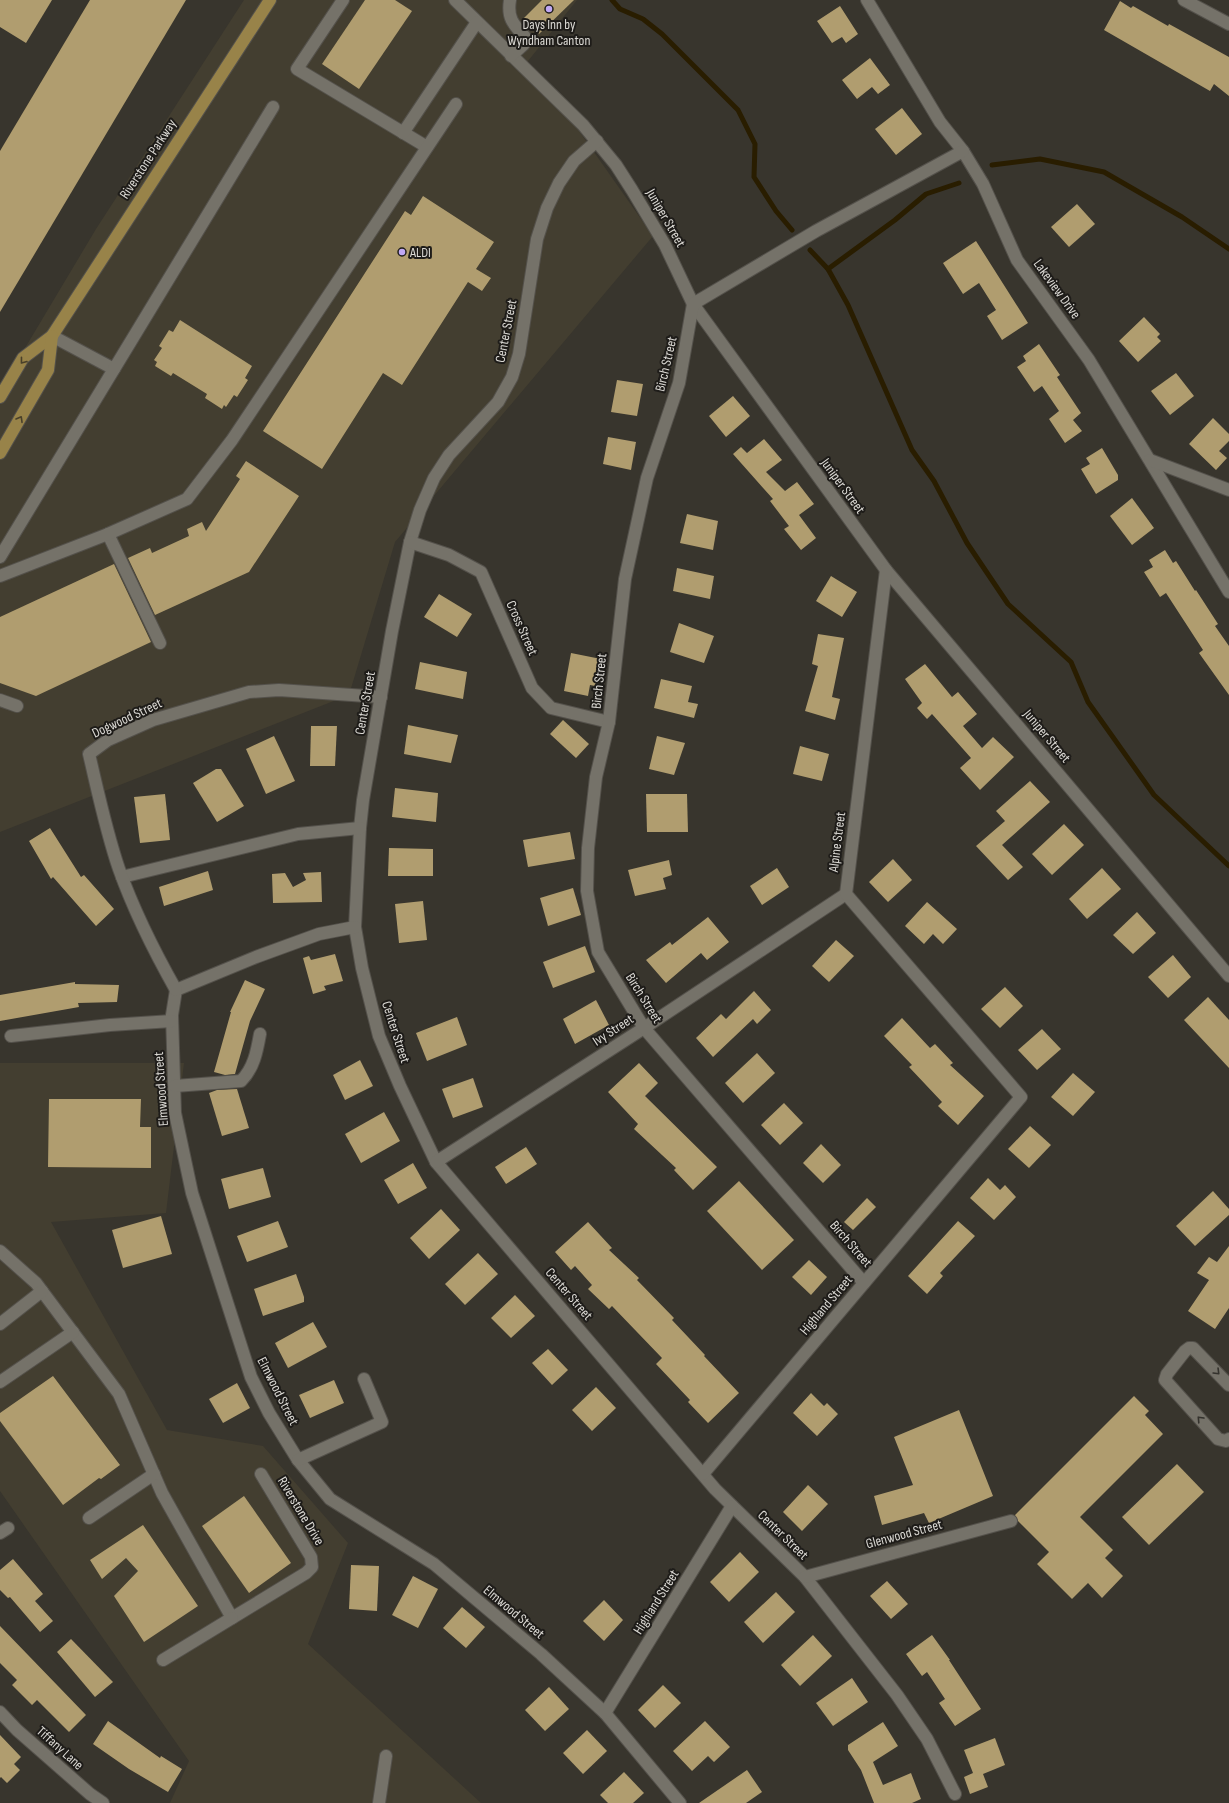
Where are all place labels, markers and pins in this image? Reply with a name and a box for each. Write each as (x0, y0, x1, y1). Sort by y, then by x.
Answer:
marker: Days Inn by Wyndham Canton (544, 4, 554, 14)
place label: Days Inn by Wyndham Canton (508, 16, 590, 49)
place label: ALDI (409, 244, 431, 261)
marker: ALDI (397, 247, 407, 257)

